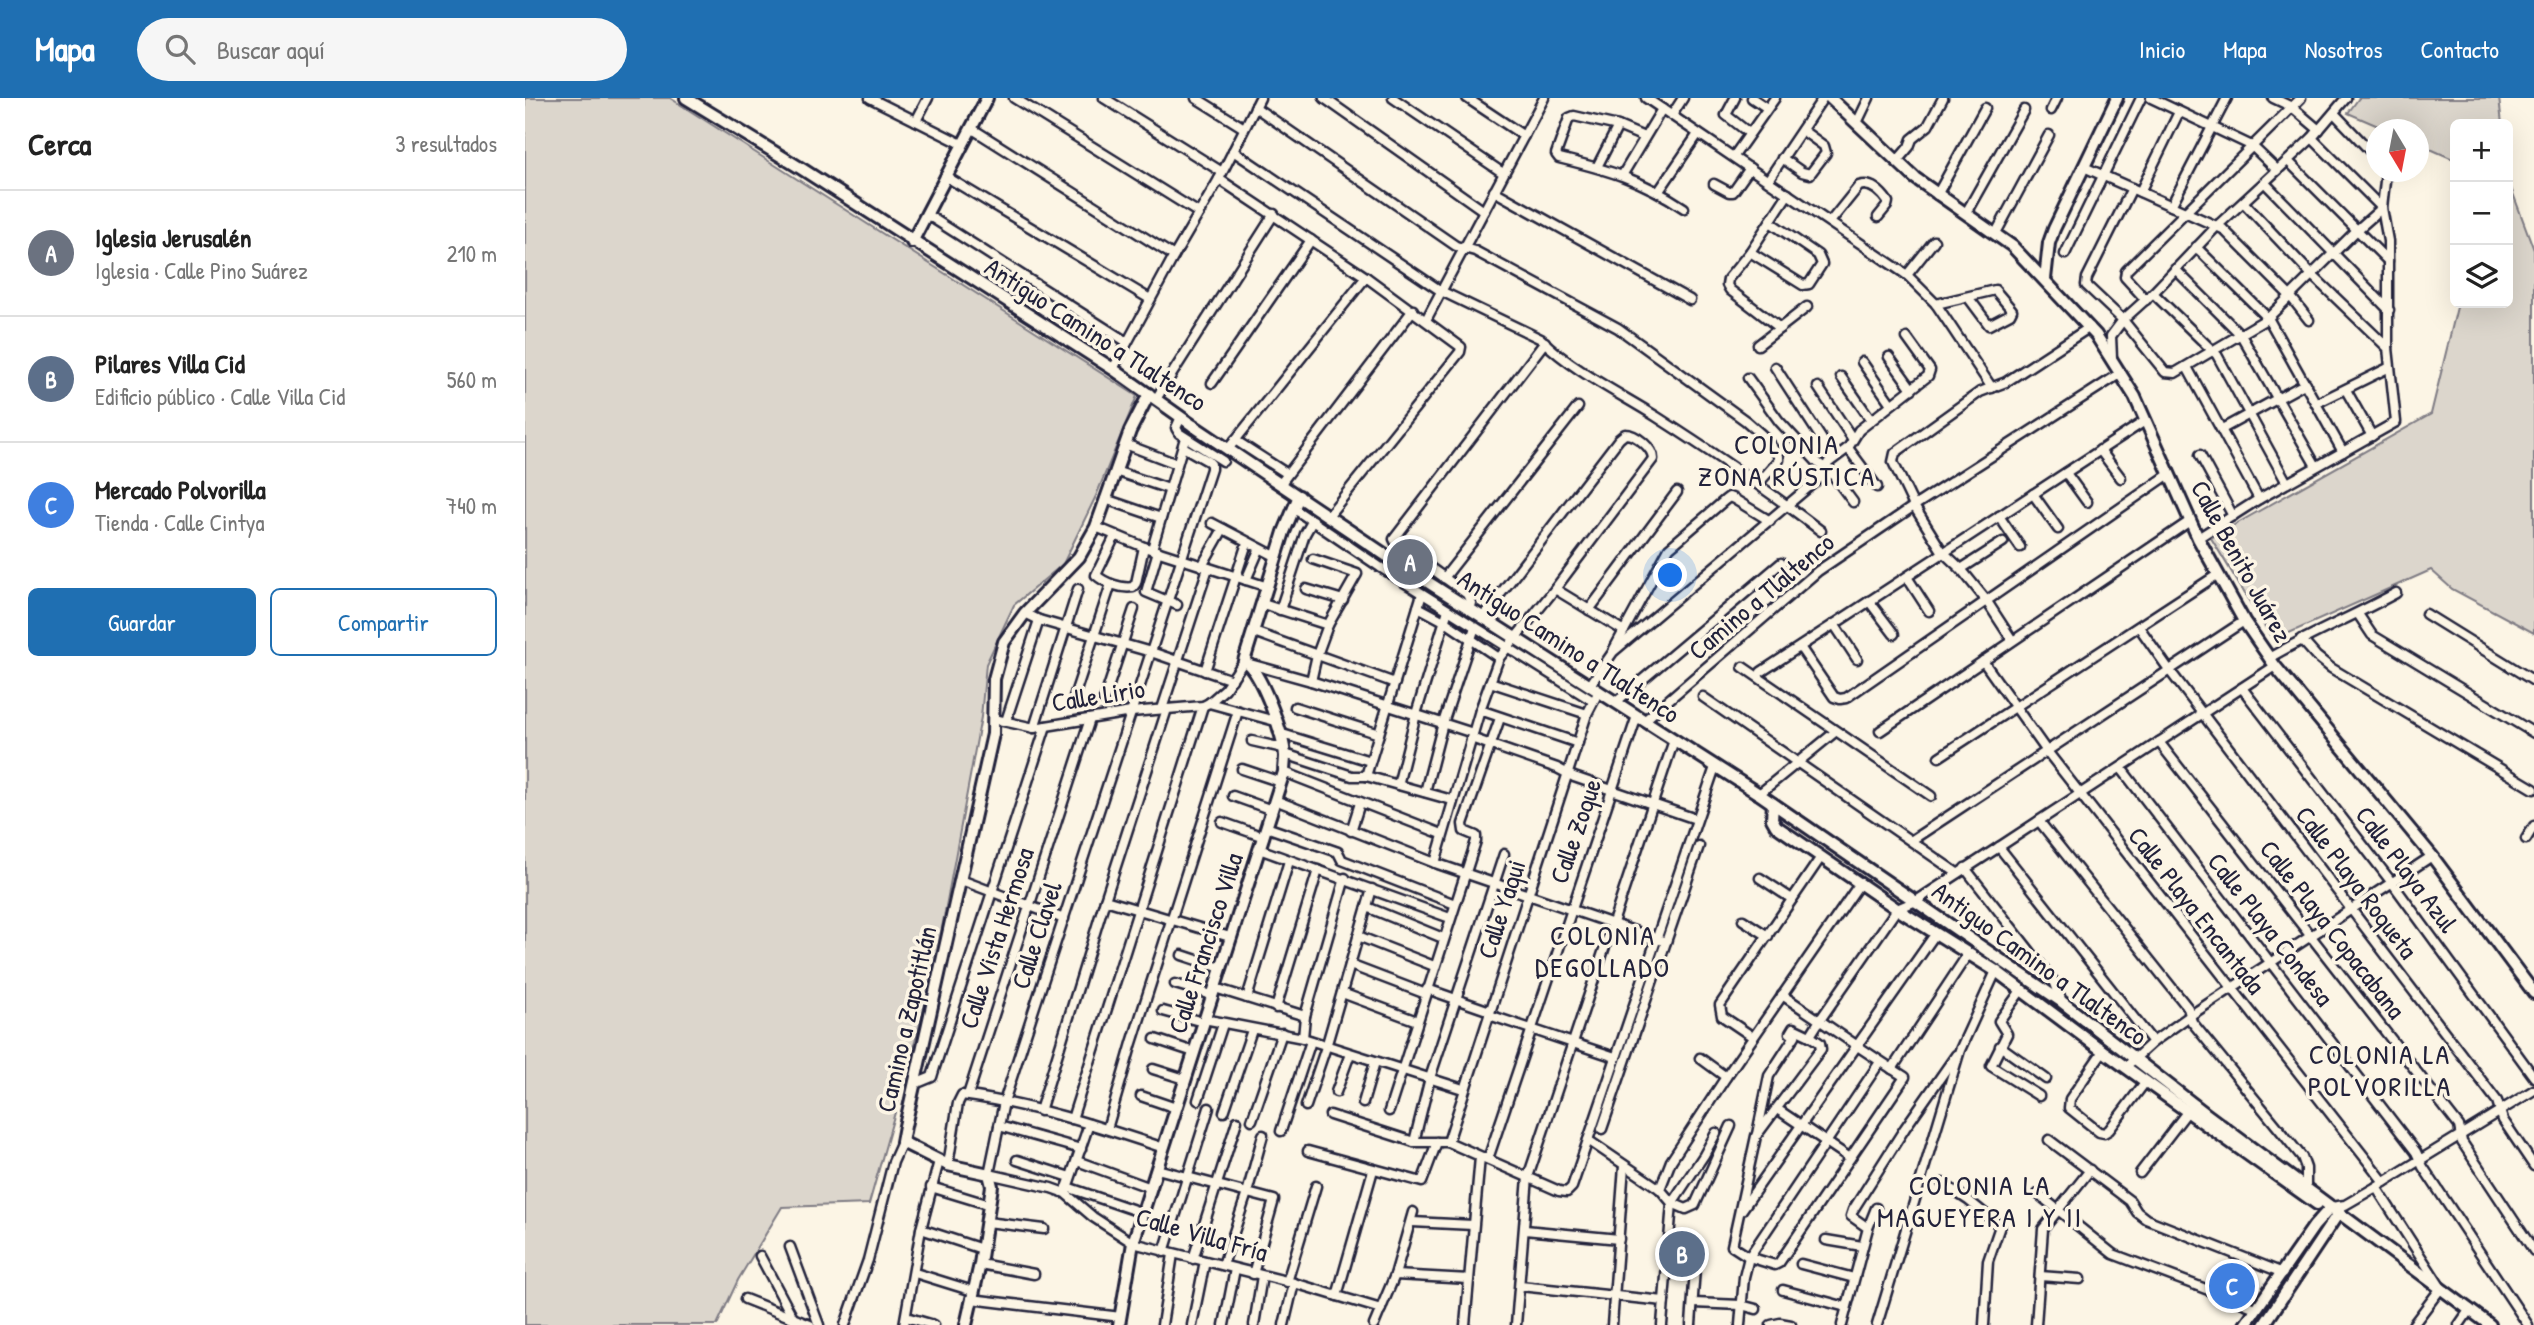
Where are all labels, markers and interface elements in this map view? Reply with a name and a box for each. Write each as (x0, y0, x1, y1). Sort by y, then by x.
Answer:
search box (137, 18, 627, 81)
text: Mapa (35, 27, 95, 71)
icon: search (161, 30, 199, 68)
text: Buscar aquí (217, 32, 325, 67)
text: Inicio (2139, 33, 2185, 65)
text: Mapa (2223, 33, 2267, 65)
text: Nosotros (2305, 33, 2382, 65)
text: Contacto (2420, 33, 2499, 65)
north arrow (2366, 119, 2429, 182)
map controls (2450, 119, 2513, 308)
button: + (2450, 119, 2513, 182)
text: Cerca (28, 124, 91, 164)
text: 3 resultados (395, 128, 497, 159)
button: − (2450, 182, 2513, 245)
text: Iglesia Jerusalén (95, 220, 252, 255)
text: A (45, 238, 57, 269)
text: 210 m (447, 238, 497, 269)
button: layers (2450, 245, 2513, 308)
street label: Antiguo Camino a Tlaltenco (978, 249, 1214, 419)
text: Iglesia · Calle Pino Suárez (95, 255, 308, 286)
text: Pilares Villa Cid (95, 346, 245, 381)
text: B (45, 364, 57, 395)
text: 560 m (447, 364, 497, 395)
text: Edificio público · Calle Villa Cid (95, 381, 345, 412)
district label: COLONIA ZONA RÚSTICA (1698, 425, 1876, 495)
text: Mercado Polvorilla (95, 472, 266, 507)
street label: Calle Benito Juárez (2183, 474, 2301, 648)
text: C (45, 490, 57, 521)
text: 740 m (446, 490, 497, 521)
text: Tienda · Calle Cintya (95, 507, 264, 538)
street label: Camino a Tlaltenco (1681, 525, 1841, 667)
pin: A (1387, 536, 1433, 588)
your location (1653, 558, 1687, 592)
street label: Antiguo Camino a Tlaltenco (1451, 561, 1687, 731)
button: Guardar (28, 588, 256, 656)
button: Compartir (270, 588, 497, 656)
street label: Calle Lirio (1049, 670, 1147, 720)
street label: Calle Zoque (1541, 774, 1609, 888)
street label: Calle Playa Roqueta (2288, 798, 2426, 966)
street label: Calle Playa Azul (2348, 799, 2466, 939)
street label: Calle Playa Encantada (2121, 819, 2273, 1001)
street label: Calle Playa Copacabana (2252, 832, 2414, 1026)
street label: Calle Vista Hermosa (950, 843, 1042, 1033)
street label: Calle Playa Condesa (2200, 845, 2342, 1013)
street label: Calle Francisco Villa (1159, 848, 1251, 1038)
street label: Calle Yaqui (1469, 855, 1533, 963)
street label: Antiguo Camino a Tlaltenco (1925, 873, 2155, 1053)
street label: Calle Clavel (1002, 877, 1070, 993)
district label: COLONIA DEGOLLADO (1535, 916, 1671, 986)
street label: Camino a Zapotitlán (868, 923, 944, 1115)
district label: COLONIA LA POLVORILLA (2308, 1035, 2452, 1105)
district label: COLONIA LA MAGUEYERA I Y II (1877, 1166, 2083, 1236)
street label: Calle Villa Fría (1132, 1198, 1272, 1270)
pin: B (1659, 1228, 1705, 1280)
pin: C (2209, 1260, 2255, 1312)

